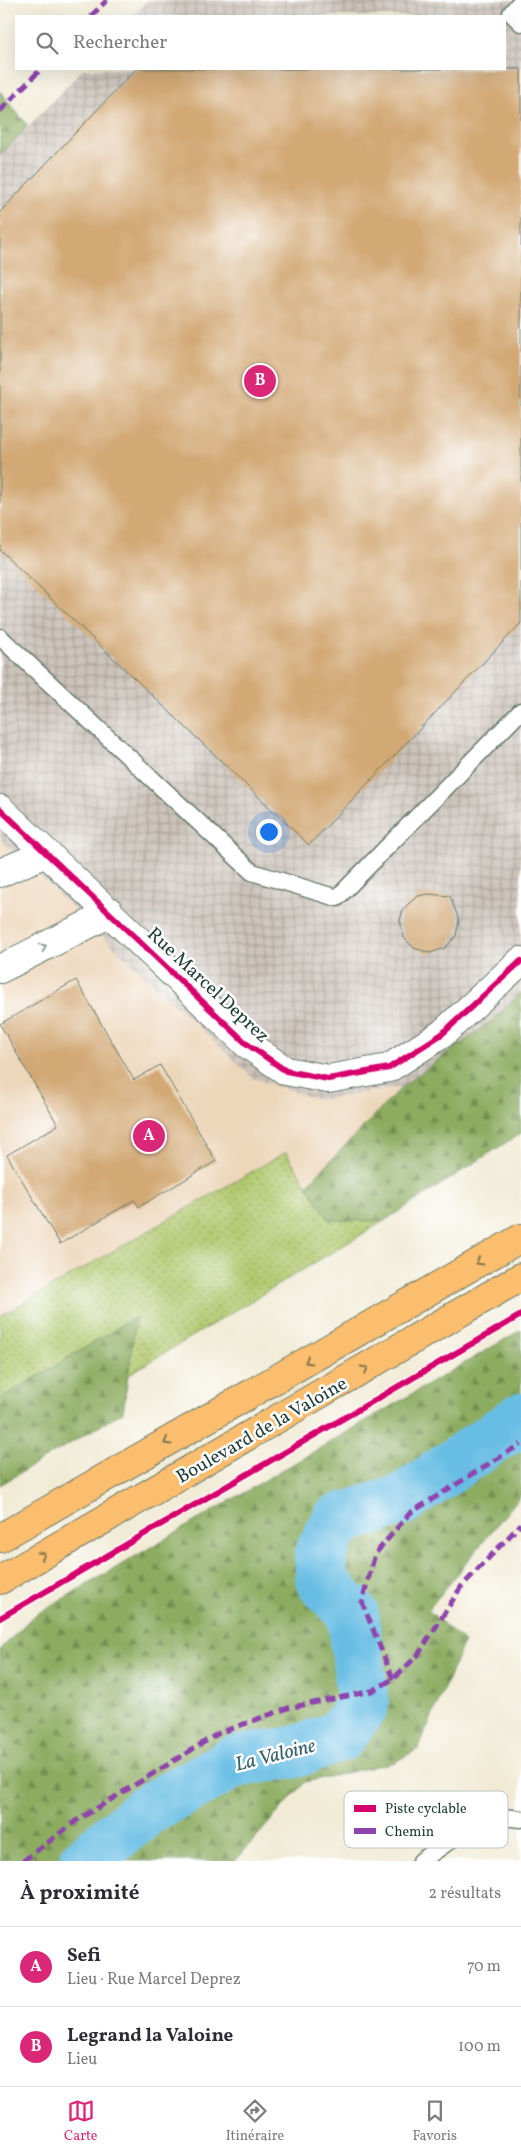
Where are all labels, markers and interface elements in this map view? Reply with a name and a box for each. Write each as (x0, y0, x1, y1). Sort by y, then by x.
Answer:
search box (15, 15, 506, 70)
icon: search (33, 29, 61, 57)
text: Rechercher (73, 30, 167, 56)
pin: B (244, 362, 276, 400)
your location (256, 819, 282, 845)
street label: Rue Marcel Deprez (141, 922, 275, 1049)
one-way arrow (38, 943, 47, 953)
pin: A (133, 1117, 165, 1155)
one-way arrow (475, 1256, 484, 1266)
one-way arrow (304, 1355, 313, 1365)
one-way arrow (359, 1365, 368, 1375)
street label: Boulevard de la Valoine (172, 1371, 352, 1490)
one-way arrow (164, 1436, 173, 1446)
one-way arrow (37, 1552, 46, 1562)
water label: La Valoine (232, 1732, 319, 1779)
legend (344, 1791, 508, 1848)
text: Piste cyclable (385, 1800, 467, 1819)
text: Chemin (385, 1823, 434, 1842)
text: À proximité (20, 1879, 139, 1908)
text: 2 résultats (428, 1883, 501, 1905)
text: Sefi (67, 1943, 101, 1969)
text: A (30, 1956, 42, 1978)
text: 70 m (467, 1956, 501, 1978)
text: Lieu · Rue Marcel Deprez (67, 1969, 241, 1991)
text: Legrand la Valoine (67, 2023, 233, 2049)
text: B (31, 2036, 41, 2058)
text: 100 m (458, 2036, 501, 2058)
text: Lieu (67, 2049, 97, 2071)
tab: Carte (64, 2097, 97, 2146)
tab: Itinéraire (226, 2097, 284, 2146)
tab: Favoris (412, 2097, 457, 2146)

